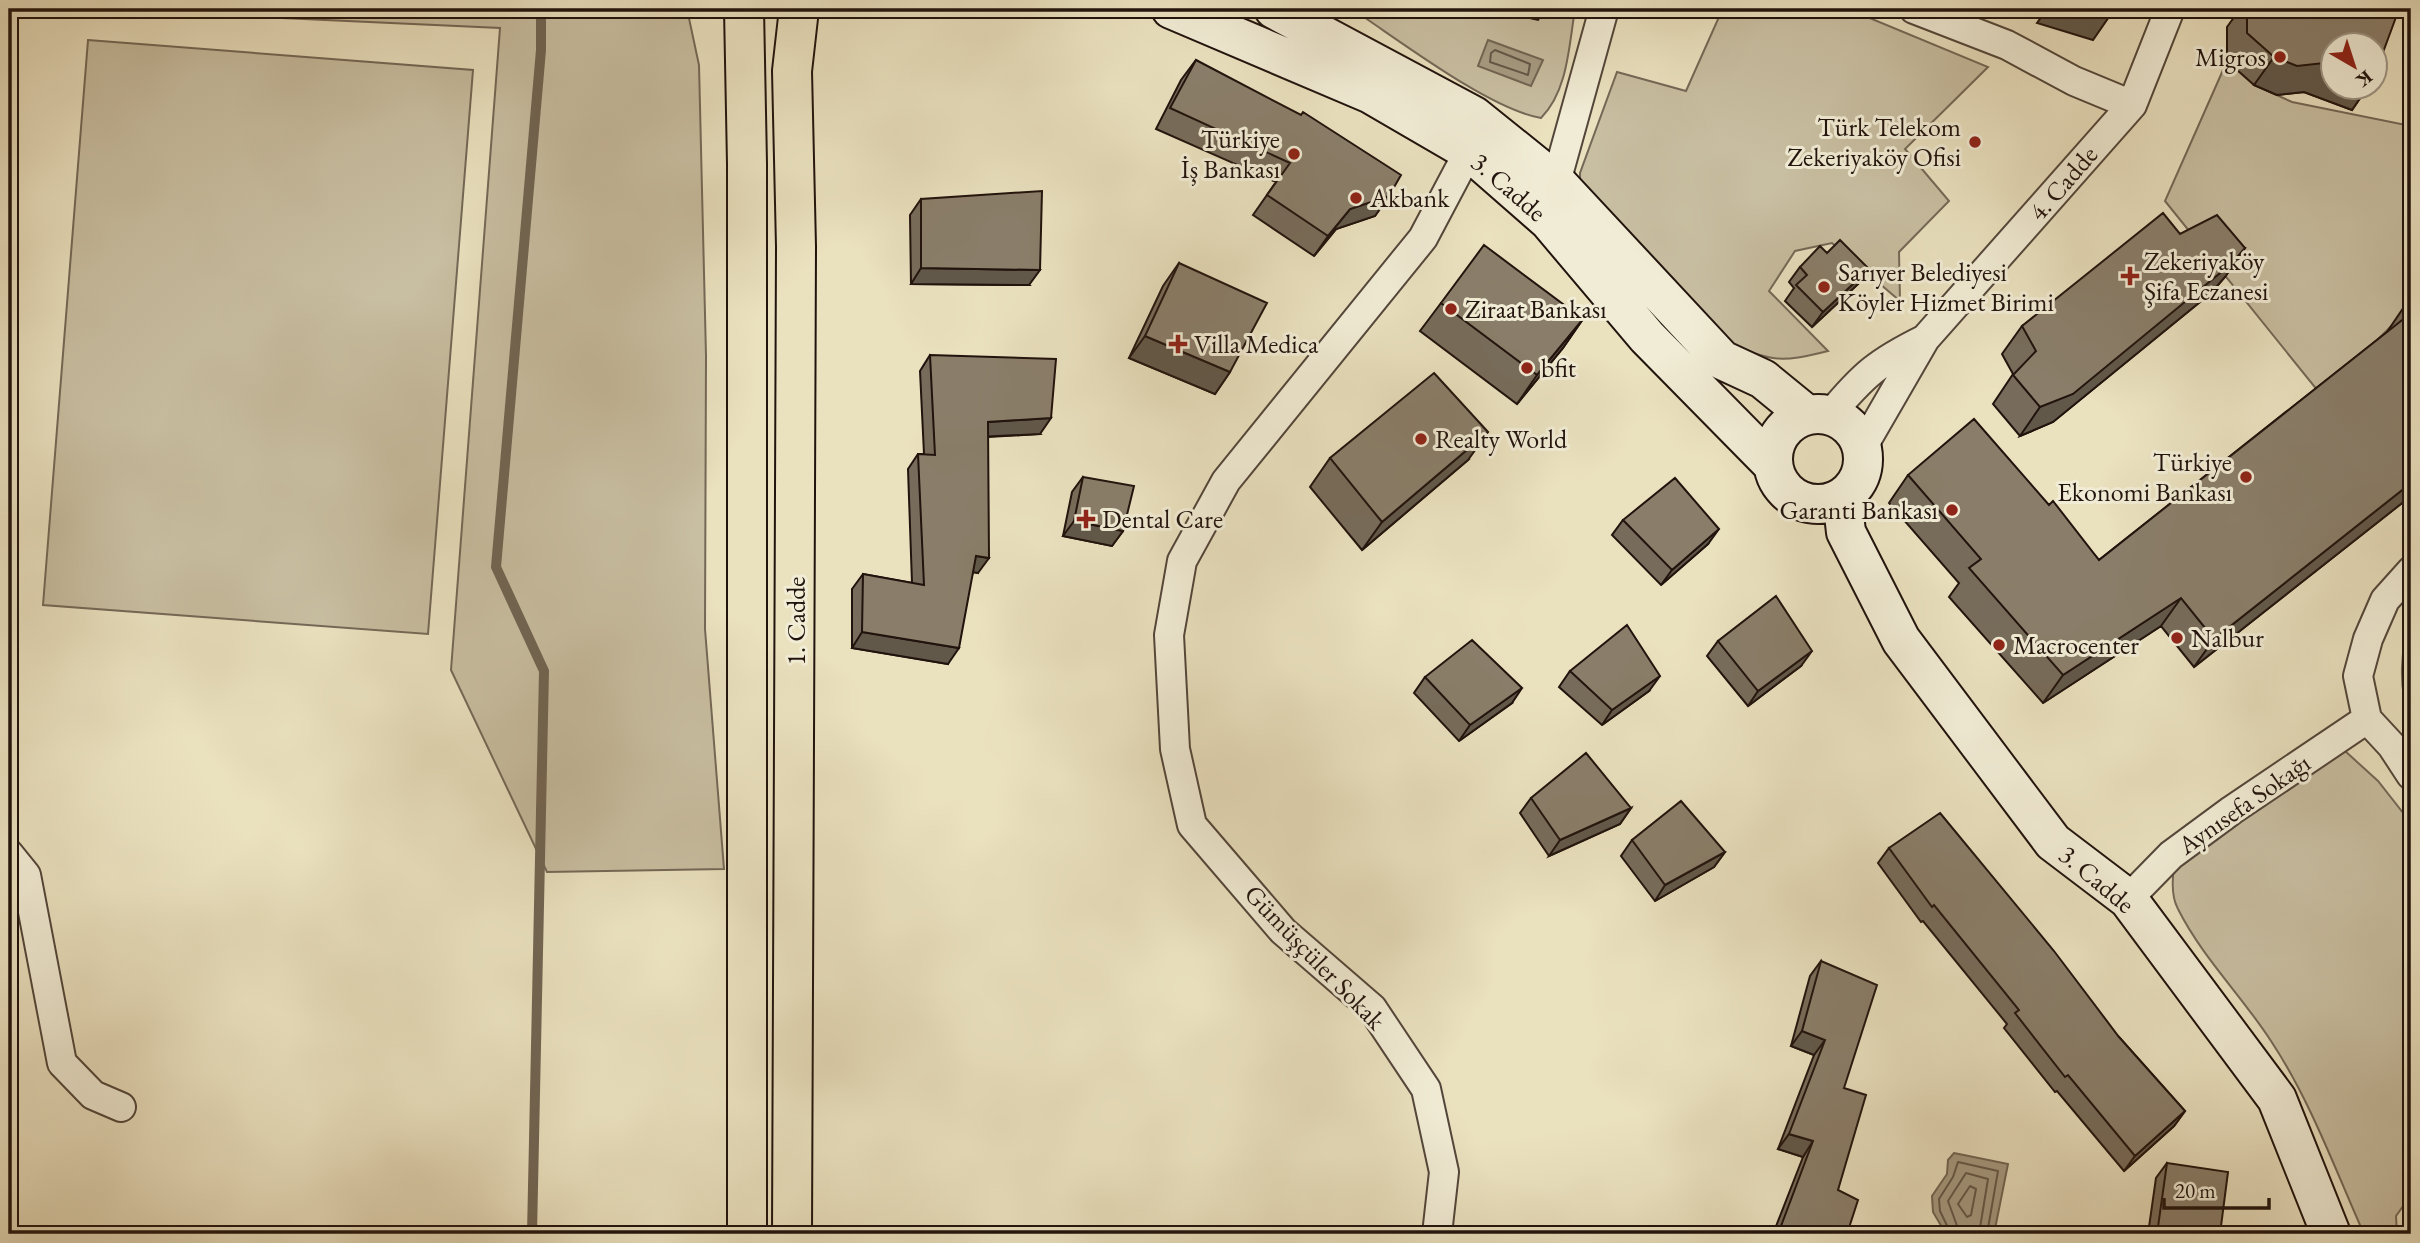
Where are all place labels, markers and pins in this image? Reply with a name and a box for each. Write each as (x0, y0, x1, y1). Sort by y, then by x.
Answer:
place label: Migros (2195, 40, 2266, 74)
marker: Migros (2272, 49, 2288, 65)
place label: Türk Telekom Zekeriyaköy Ofisi (1787, 110, 1961, 174)
place label: Türkiye İş Bankası (1181, 122, 1280, 186)
marker: Türk Telekom Zekeriyaköy Ofisi (1967, 134, 1983, 150)
marker: Türkiye İş Bankası (1286, 146, 1302, 162)
place label: Akbank (1369, 181, 1450, 215)
marker: Akbank (1348, 190, 1364, 206)
place label: Zekeriyaköy Şifa Eczanesi (2144, 244, 2268, 308)
place label: Sarıyer Belediyesi Köyler Hizmet Birimi (1838, 255, 2054, 319)
marker: Zekeriyaköy Şifa Eczanesi (2122, 268, 2138, 284)
marker: Sarıyer Belediyesi Köyler Hizmet Birimi (1816, 279, 1832, 295)
place label: Ziraat Bankası (1465, 292, 1607, 326)
marker: Ziraat Bankası (1443, 301, 1459, 317)
place label: Villa Medica (1194, 327, 1319, 361)
marker: Villa Medica (1168, 334, 1188, 354)
place label: bfit (1541, 351, 1576, 385)
marker: bfit (1519, 360, 1535, 376)
place label: Realty World (1435, 422, 1568, 456)
marker: Realty World (1413, 431, 1429, 447)
place label: Türkiye Ekonomi Bankası (2057, 445, 2232, 509)
marker: Türkiye Ekonomi Bankası (2238, 469, 2254, 485)
place label: Garanti Bankası (1779, 493, 1938, 527)
place label: Dental Care (1102, 502, 1223, 536)
marker: Garanti Bankası (1944, 502, 1960, 518)
marker: Dental Care (1076, 509, 1096, 529)
place label: Nalbur (2191, 621, 2264, 655)
place label: Macrocenter (2013, 628, 2139, 662)
marker: Nalbur (2169, 630, 2185, 646)
marker: Macrocenter (1991, 637, 2007, 653)

